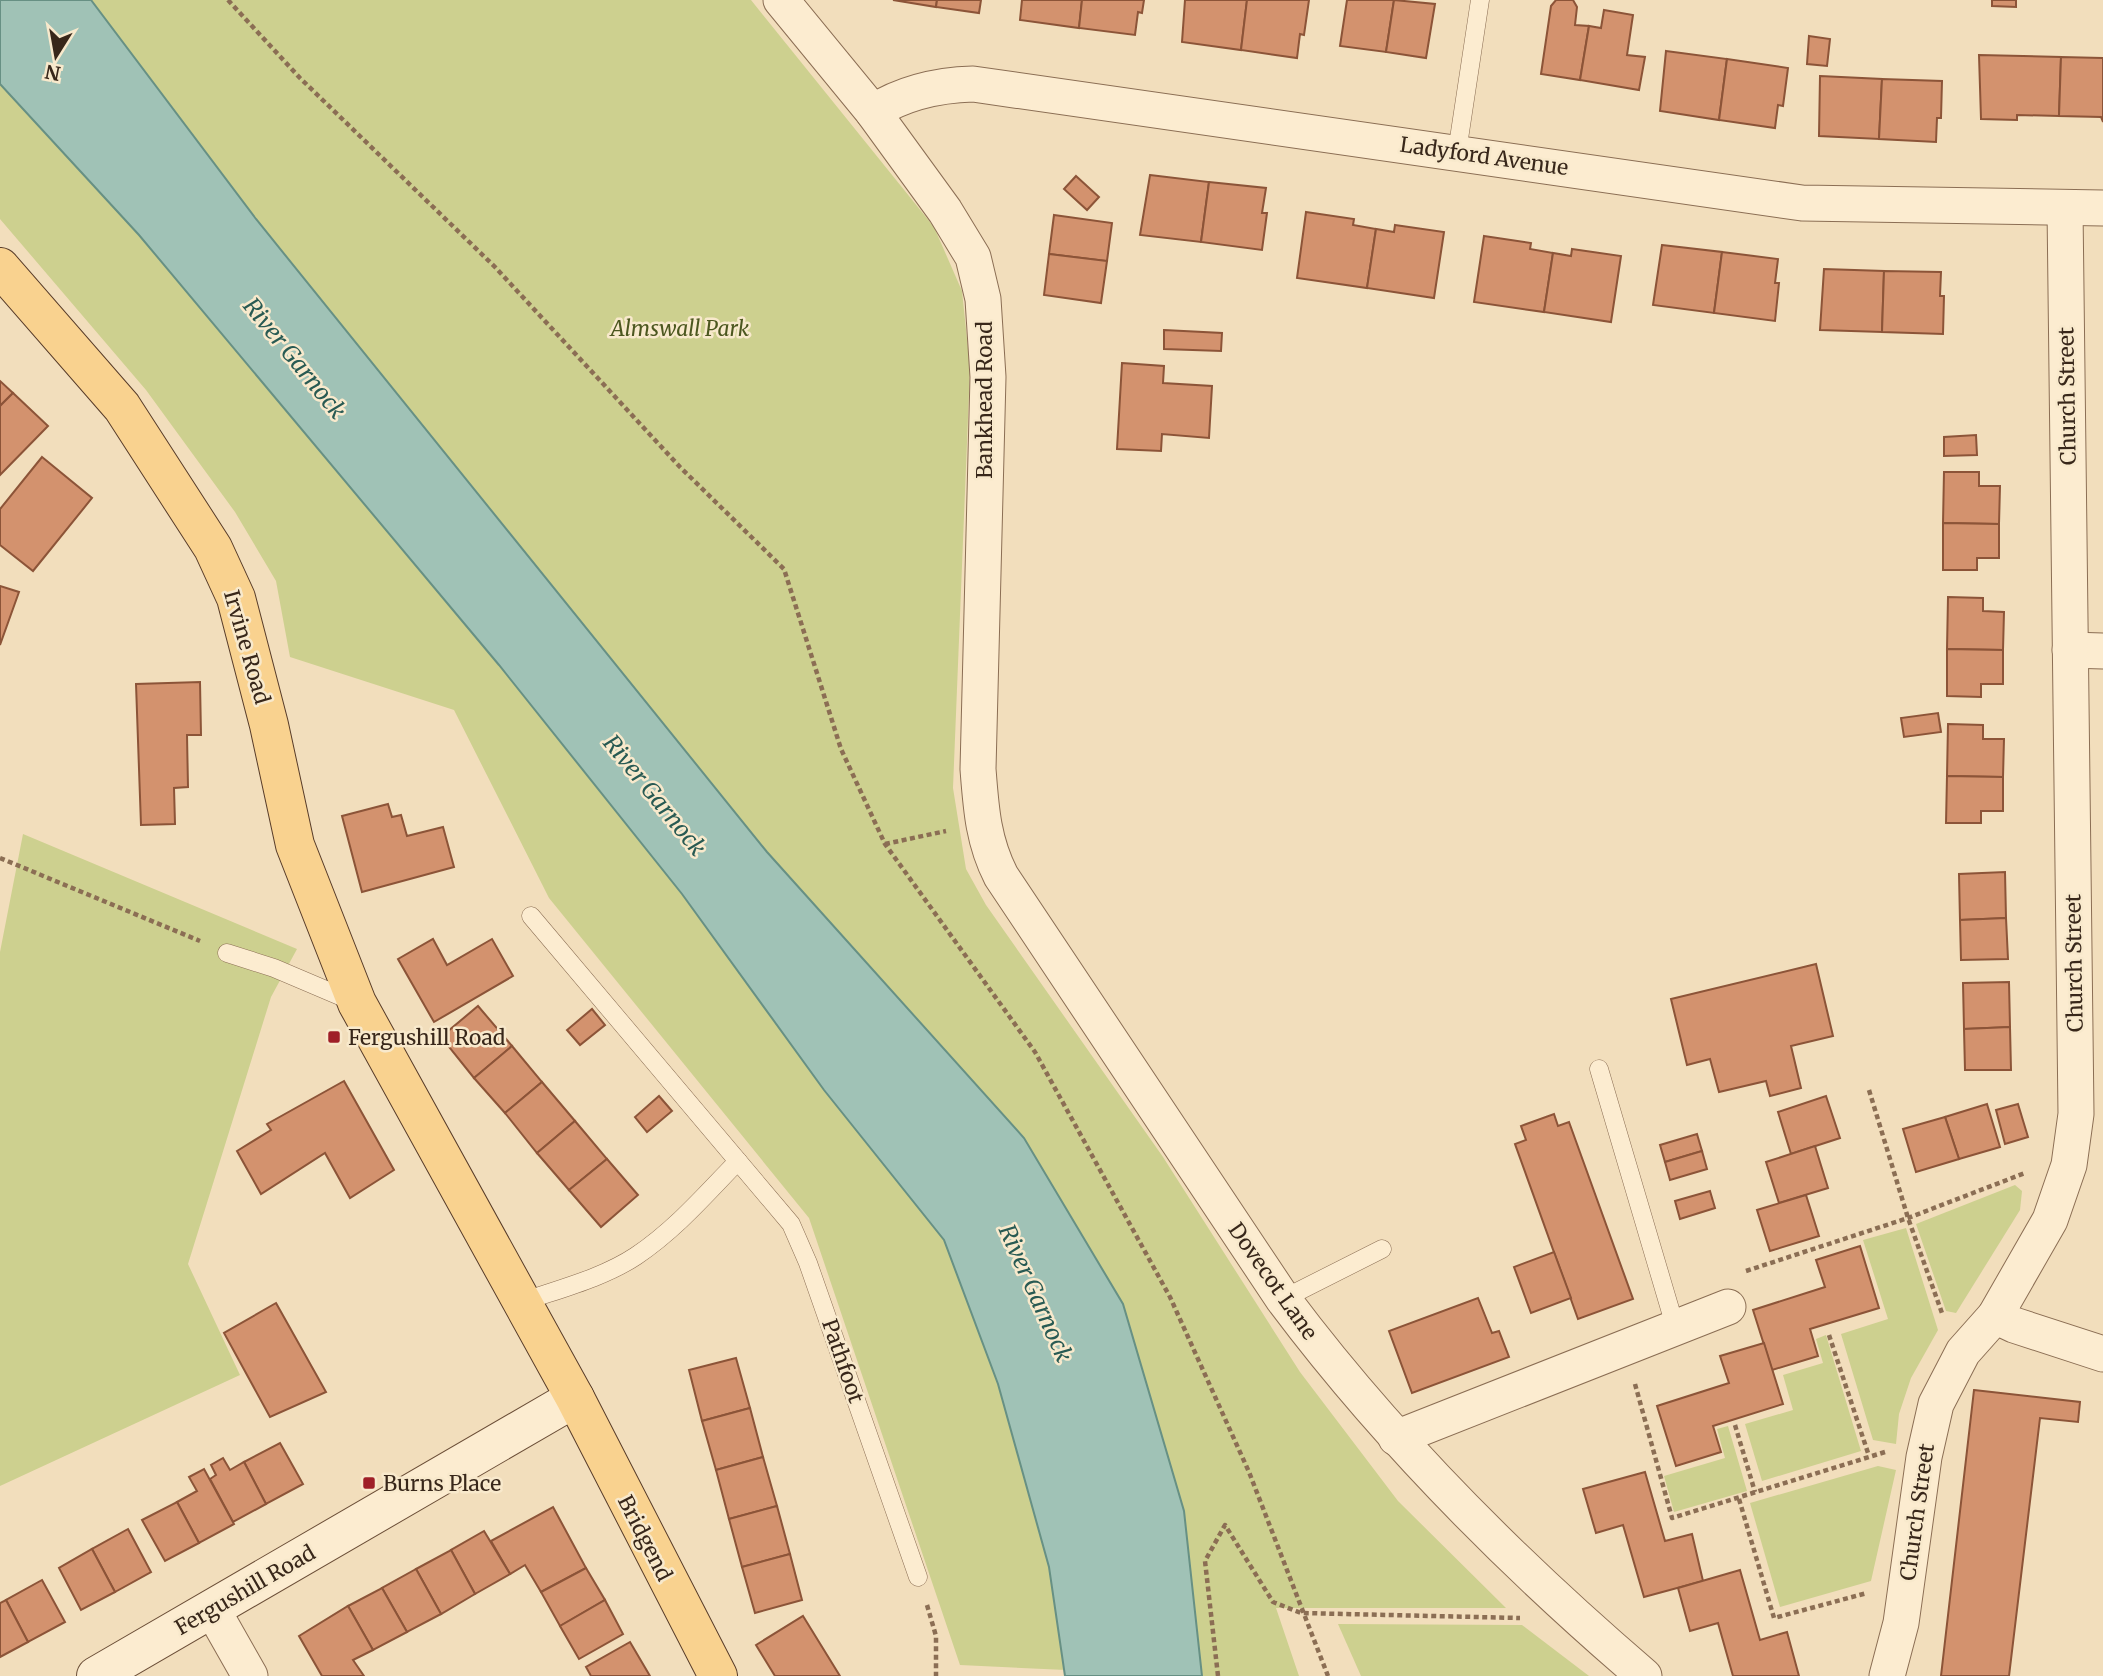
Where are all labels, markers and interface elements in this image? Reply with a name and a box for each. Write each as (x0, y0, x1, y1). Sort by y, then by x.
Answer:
north arrow (21, 21, 91, 91)
text: N (43, 59, 62, 86)
street label: Ladyford Avenue (1398, 131, 1570, 181)
water label: River Garnock (237, 292, 353, 425)
park label: Almswall Park (609, 315, 750, 342)
street label: Bankhead Road (971, 321, 998, 479)
street label: Church Street (2052, 327, 2082, 465)
street label: Irvine Road (218, 587, 276, 707)
water label: River Garnock (597, 729, 713, 862)
street label: Church Street (2059, 894, 2089, 1032)
place label: Fergushill Road (348, 1024, 506, 1051)
marker: Fergushill Road (326, 1029, 342, 1045)
street label: Dovecot Lane (1223, 1217, 1323, 1345)
water label: River Garnock (993, 1220, 1079, 1366)
street label: Pathfoot (816, 1315, 870, 1407)
street label: Church Street (1894, 1442, 1940, 1582)
place label: Burns Place (383, 1470, 501, 1497)
marker: Burns Place (361, 1475, 377, 1491)
street label: Bridgend (612, 1491, 678, 1586)
street label: Fergushill Road (170, 1539, 320, 1641)

